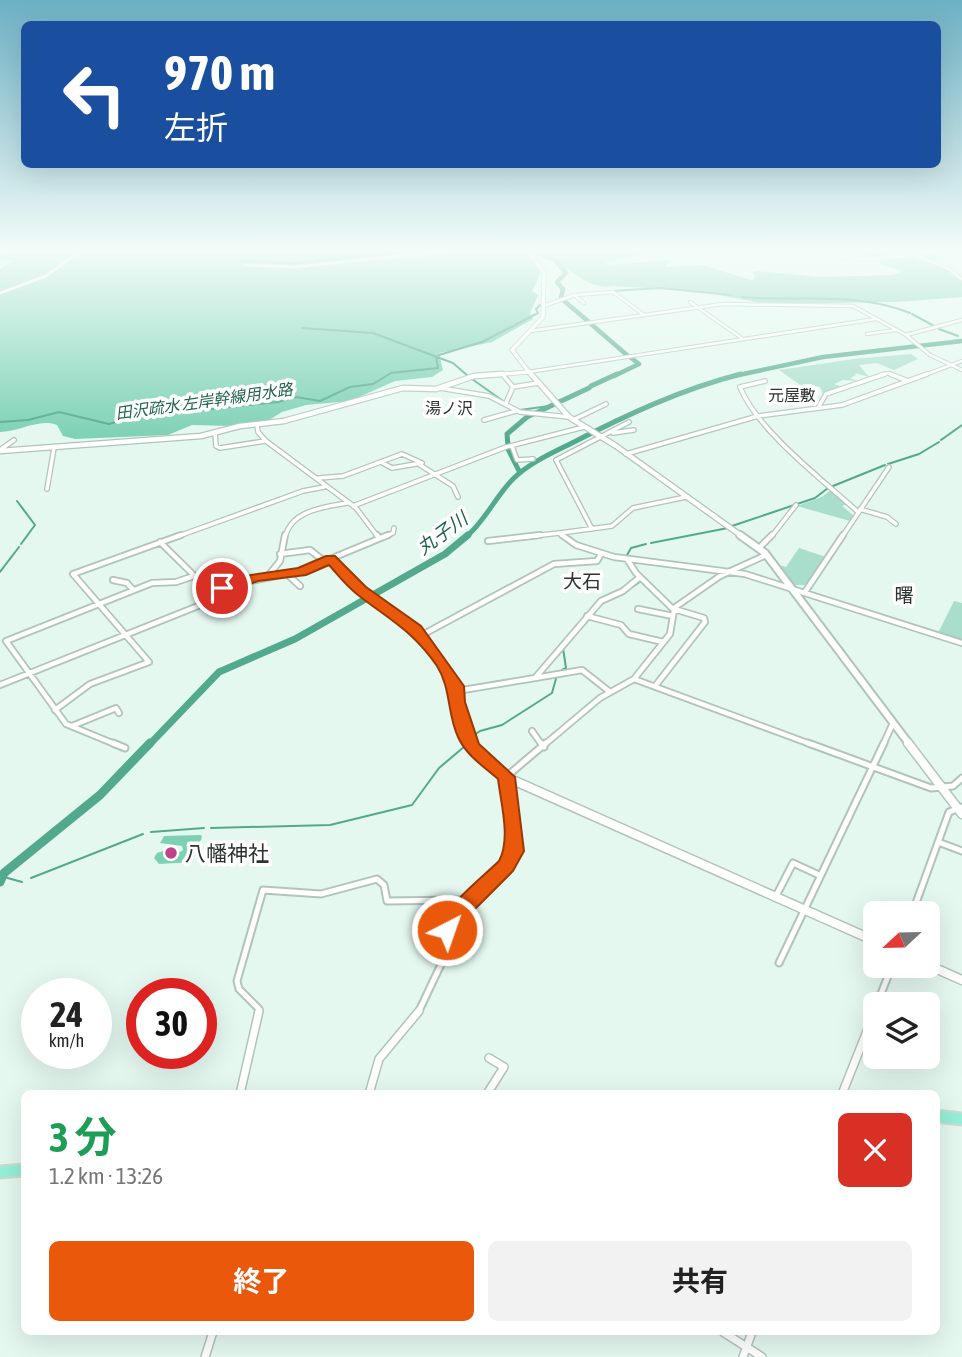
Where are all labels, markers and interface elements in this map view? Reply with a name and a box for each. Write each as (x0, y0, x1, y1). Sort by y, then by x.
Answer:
text: 970 m (164, 44, 275, 100)
icon: left (49, 49, 140, 140)
text: 左折 (164, 109, 228, 146)
water label: 田沢疏水 左岸幹線用水路 (115, 379, 295, 422)
district label: 元屋敷 (768, 386, 816, 404)
district label: 湯ノ沢 (425, 399, 473, 417)
water label: 丸子川 (412, 506, 473, 559)
pin (192, 558, 252, 618)
icon: arrive (203, 569, 241, 607)
district label: 大石 (563, 570, 601, 592)
district label: 曙 (894, 584, 914, 606)
place label: 八幡神社 (185, 841, 269, 865)
marker: 八幡神社 (163, 845, 179, 861)
position arrow (410, 893, 484, 967)
north arrow (863, 901, 940, 978)
map controls (863, 901, 940, 1069)
speed limit sign: 30 (126, 978, 217, 1069)
button: layers (863, 992, 940, 1069)
text: 24 (50, 994, 83, 1034)
text: km/h (49, 1030, 84, 1051)
text: 3 分 (49, 1113, 117, 1161)
button: close (838, 1113, 912, 1187)
text: 1.2 km · 13:26 (49, 1163, 163, 1189)
button: 終了 (49, 1241, 474, 1321)
button: 共有 (488, 1241, 912, 1321)

